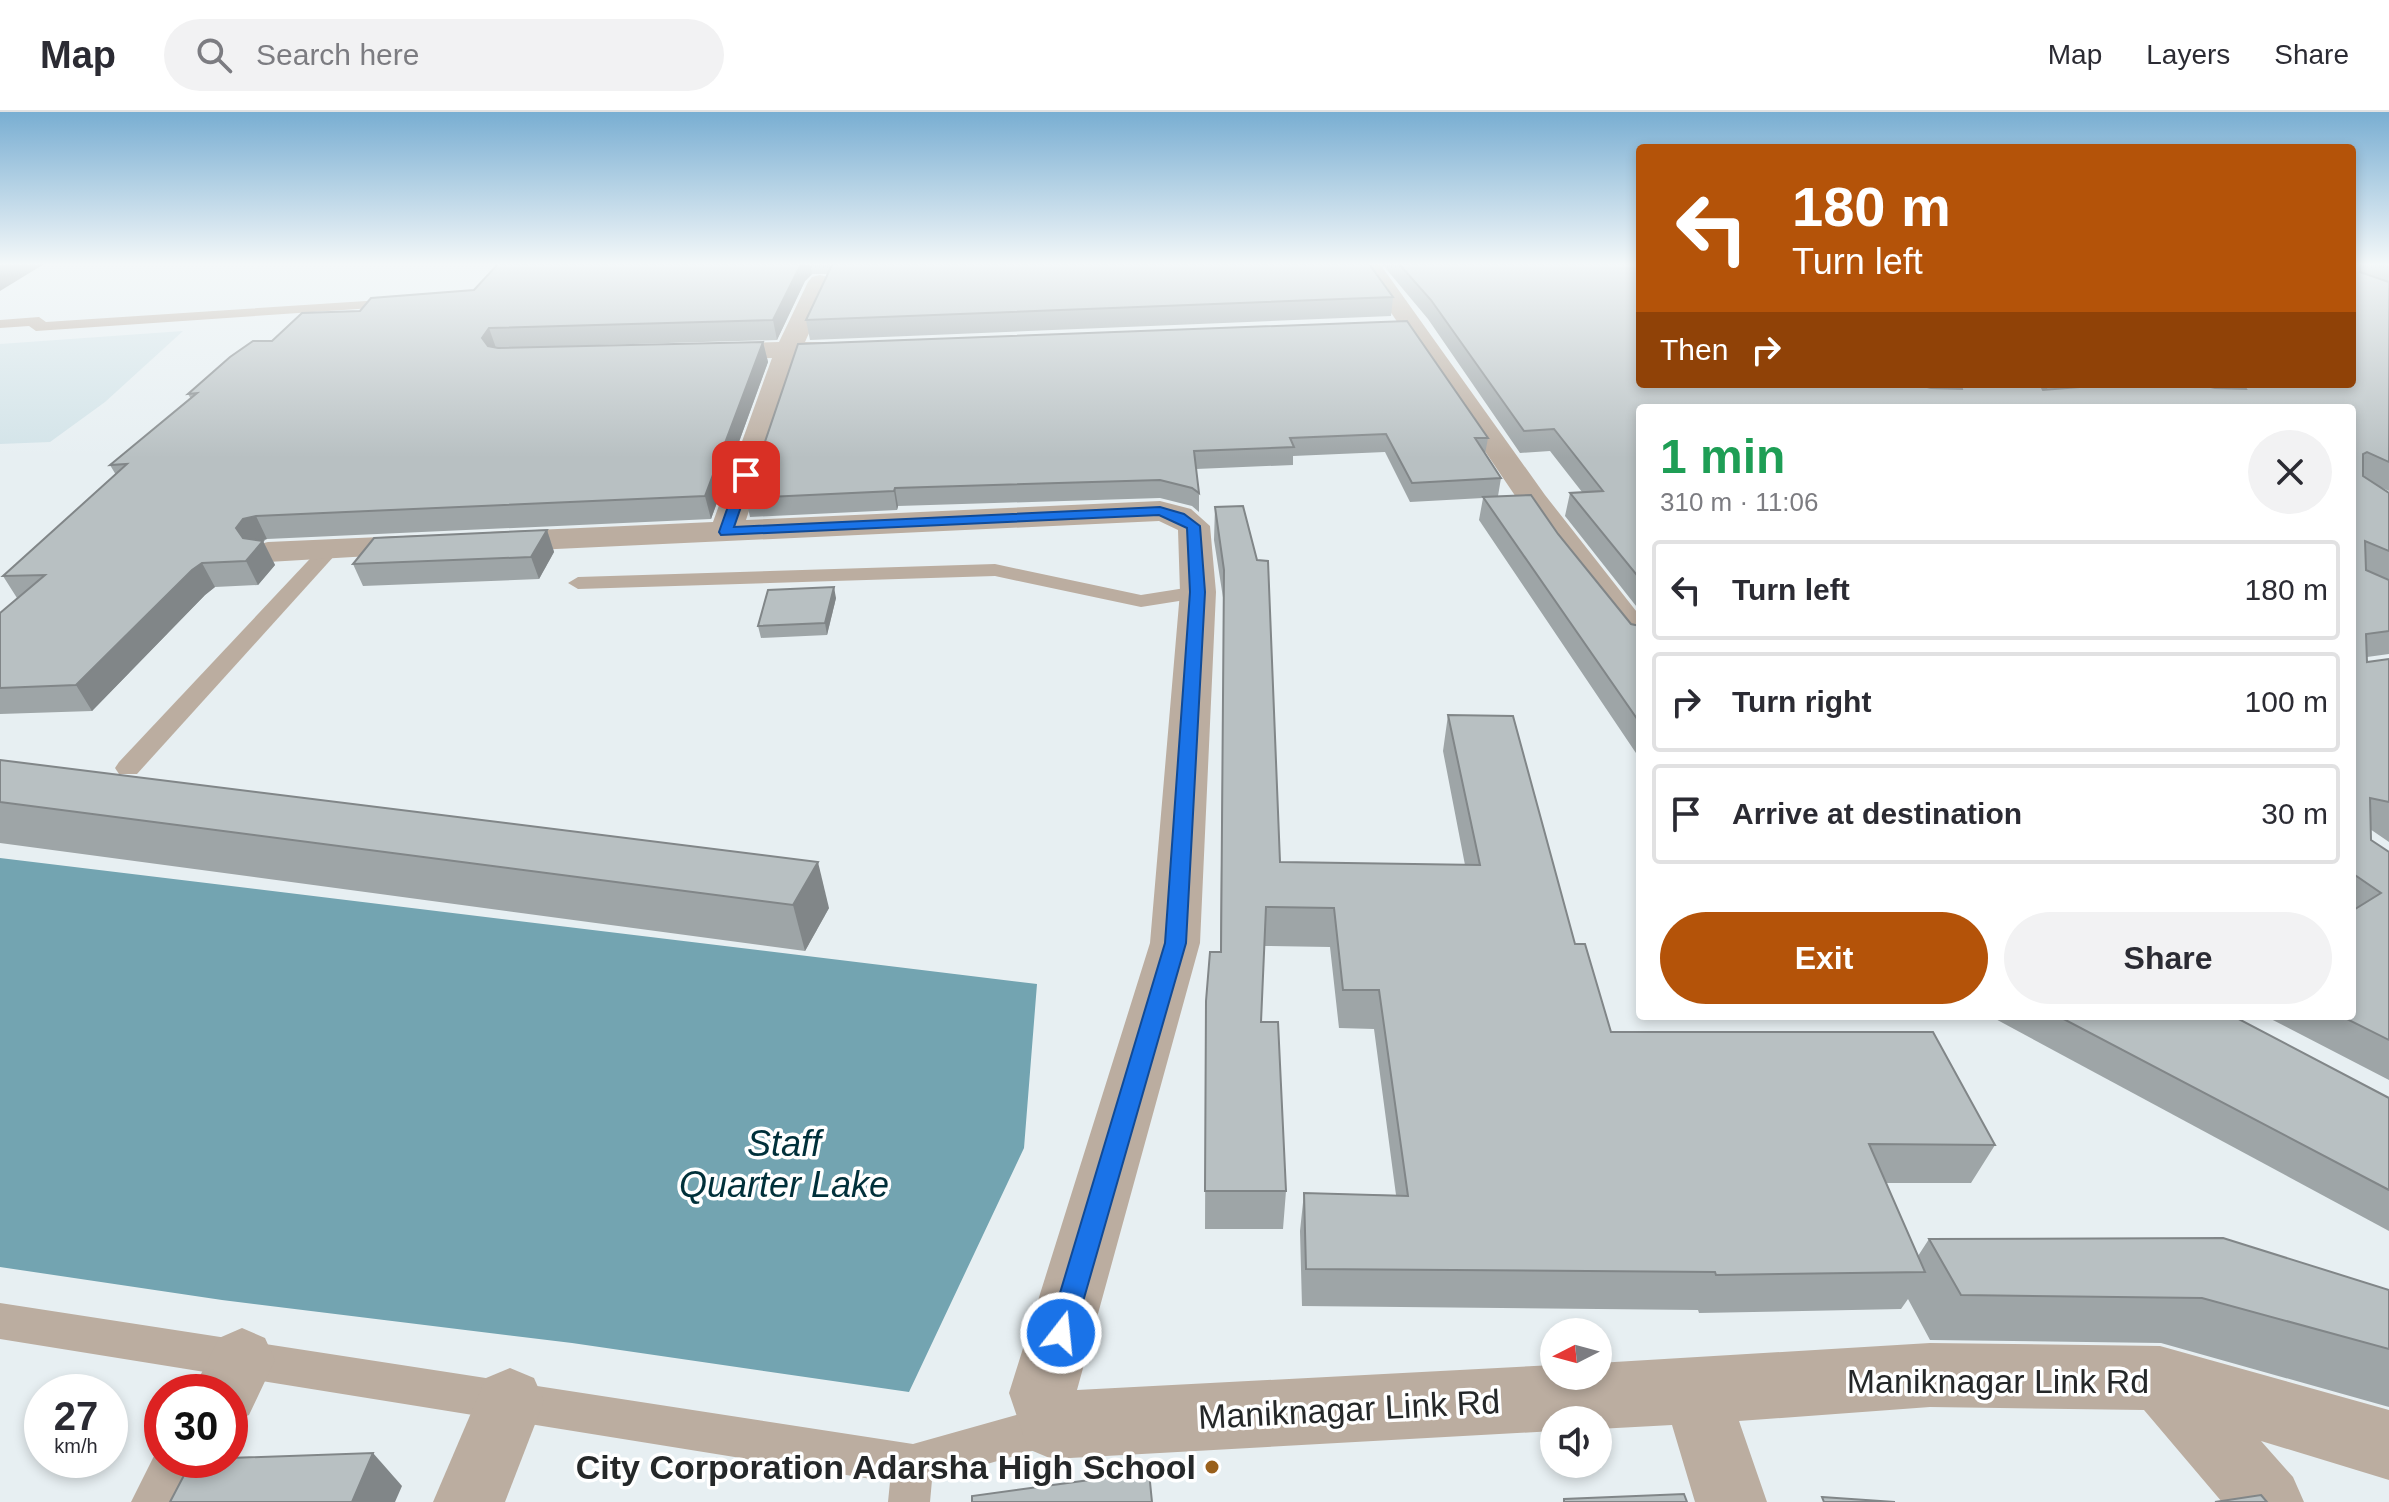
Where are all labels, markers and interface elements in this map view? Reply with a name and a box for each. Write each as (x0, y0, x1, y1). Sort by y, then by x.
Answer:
search box (164, 19, 724, 91)
icon: search (192, 33, 236, 77)
text: Map (40, 34, 116, 76)
text: Search here (256, 38, 419, 71)
text: Map (2048, 39, 2102, 70)
text: Layers (2146, 39, 2230, 70)
text: Share (2274, 39, 2349, 70)
text: 180 m (1792, 175, 1951, 238)
icon: left (1660, 176, 1764, 280)
text: Turn left (1792, 241, 1923, 282)
icon: right (1744, 328, 1788, 372)
text: Then (1660, 333, 1728, 366)
text: 1 min (1660, 430, 1785, 483)
button: close (2248, 430, 2332, 514)
pin (712, 441, 780, 509)
icon: arrive (724, 453, 768, 497)
text: 310 m · 11:06 (1660, 487, 1819, 517)
icon: left (1664, 568, 1708, 612)
text: Turn left (1732, 573, 1850, 606)
text: 180 m (2245, 573, 2328, 606)
icon: right (1664, 680, 1708, 724)
text: Turn right (1732, 685, 1871, 718)
text: 100 m (2245, 685, 2328, 718)
icon: arrive (1664, 792, 1708, 836)
text: Arrive at destination (1732, 797, 2022, 830)
text: 30 m (2261, 797, 2328, 830)
button: Exit (1660, 912, 1988, 1004)
button: Share (2004, 912, 2332, 1004)
water label: Staff Quarter Lake (679, 1123, 889, 1205)
position arrow (1019, 1291, 1103, 1375)
north arrow (1540, 1318, 1612, 1390)
map controls (1540, 1318, 1612, 1478)
street label: Maniknagar Link Rd (1847, 1362, 2149, 1400)
speed limit sign: 30 (144, 1374, 248, 1478)
street label: Maniknagar Link Rd (1197, 1382, 1501, 1436)
text: 27 (54, 1394, 98, 1438)
button: sound (1540, 1406, 1612, 1478)
text: km/h (54, 1435, 98, 1457)
place label: City Corporation Adarsha High School (576, 1448, 1196, 1486)
marker: City Corporation Adarsha High School (1203, 1458, 1221, 1476)

